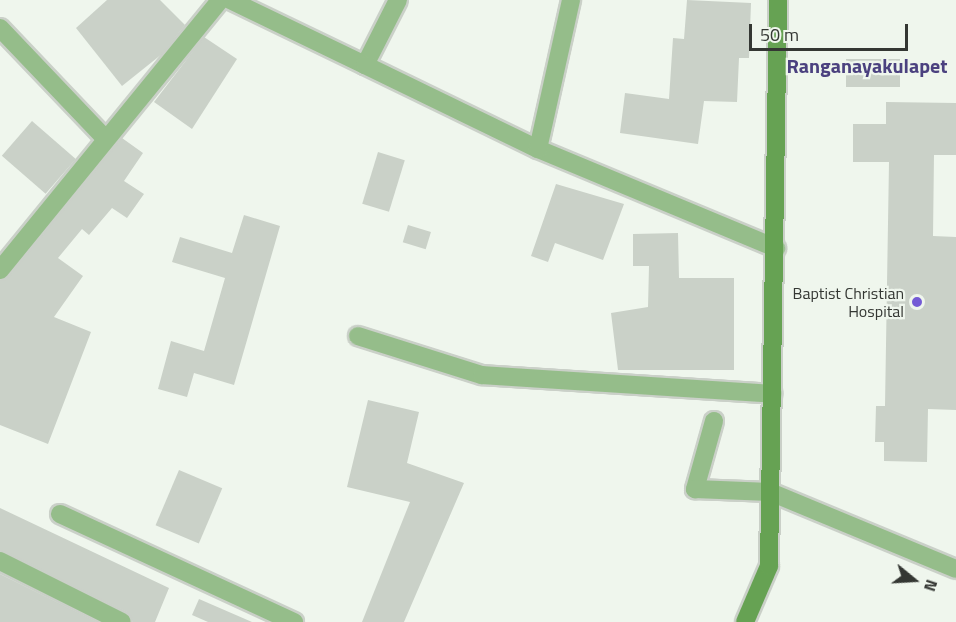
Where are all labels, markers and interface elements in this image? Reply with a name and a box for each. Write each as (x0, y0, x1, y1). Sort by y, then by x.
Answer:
scale bar (752, 12, 911, 50)
text: 50 m (760, 21, 799, 48)
district label: Ranganayakulapet (786, 53, 948, 77)
place label: Baptist Christian Hospital (793, 283, 904, 321)
marker: Baptist Christian Hospital (908, 293, 926, 311)
north arrow (884, 550, 944, 610)
text: N (918, 577, 944, 595)

